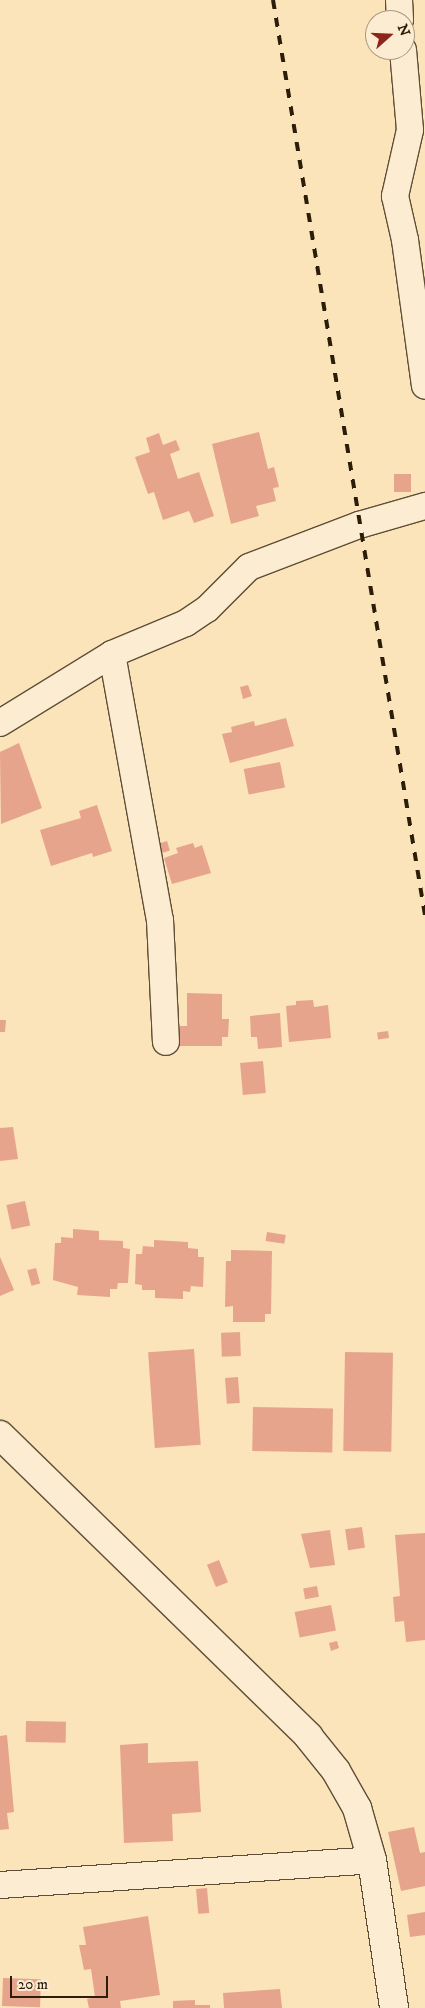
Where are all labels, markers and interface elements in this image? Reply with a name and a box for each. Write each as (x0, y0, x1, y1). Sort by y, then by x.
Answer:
north arrow (365, 10, 415, 60)
text: N (393, 22, 414, 39)
scale bar (12, 1966, 110, 1998)
text: 20 m (18, 1975, 48, 1994)

